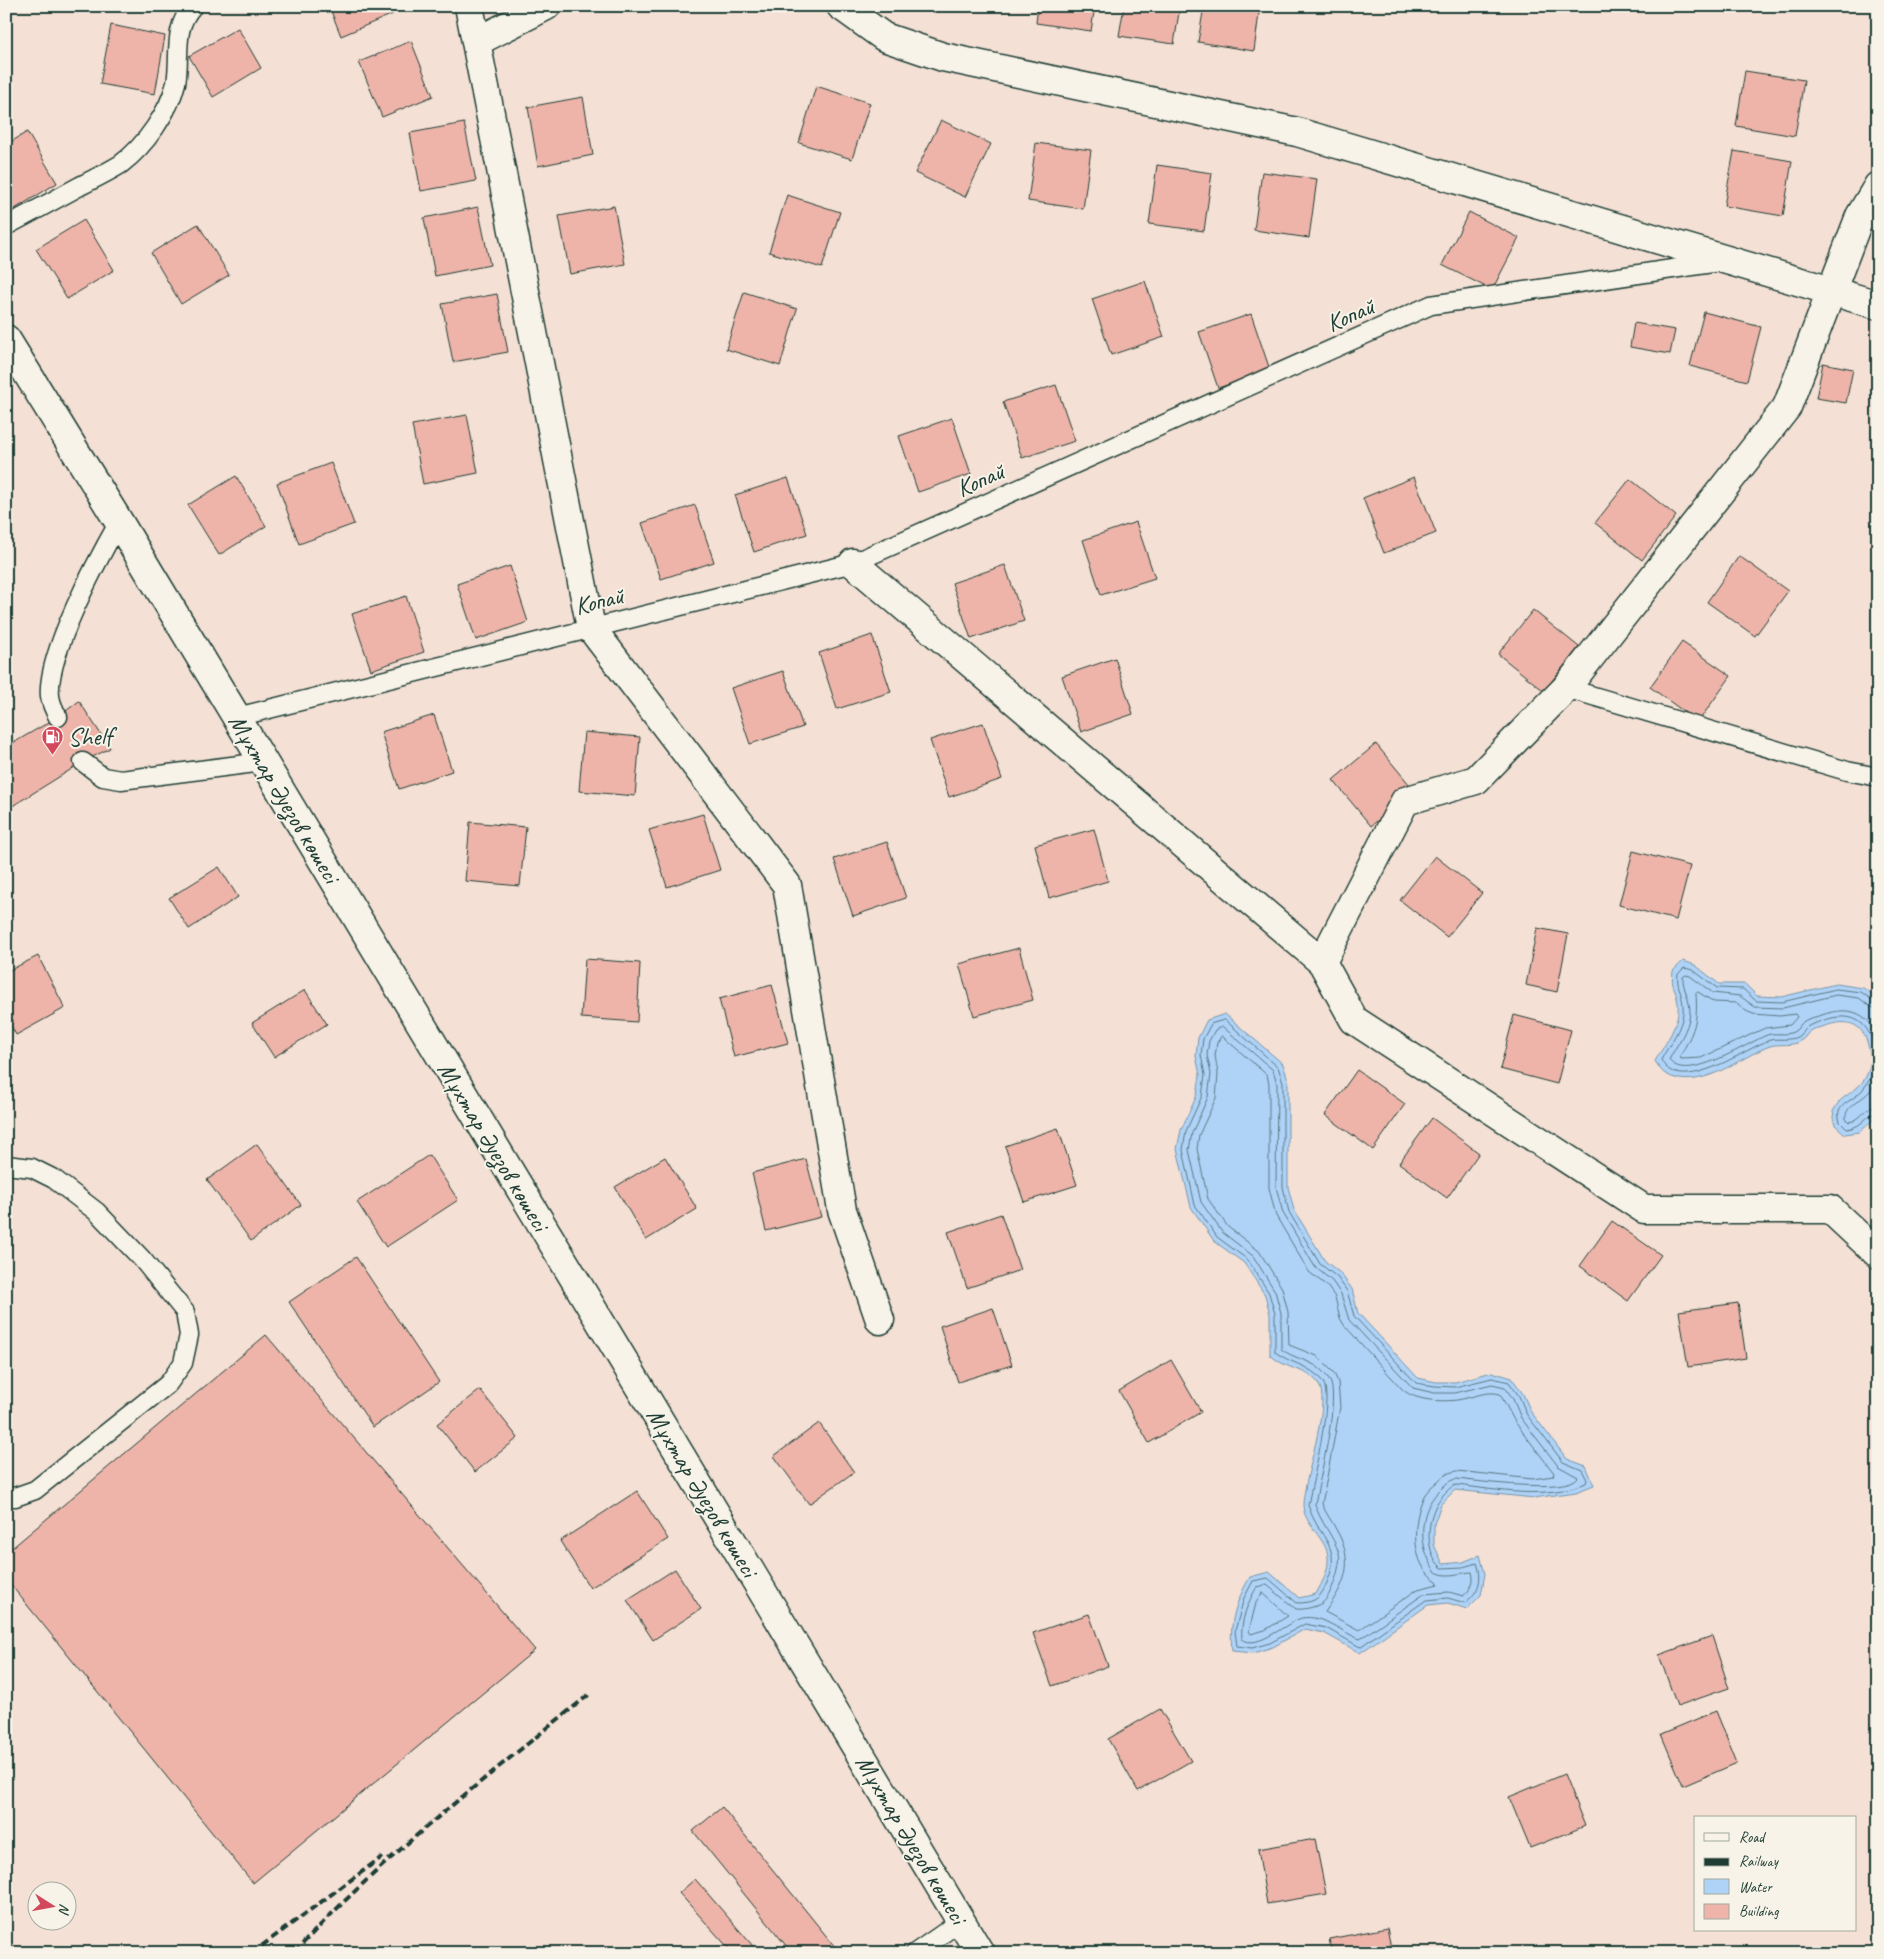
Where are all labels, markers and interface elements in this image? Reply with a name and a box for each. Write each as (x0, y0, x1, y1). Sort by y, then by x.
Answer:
street label: Копай (1321, 290, 1381, 340)
street label: Копай (951, 455, 1011, 505)
street label: Копай (571, 579, 629, 622)
street label: Мұхтар Әуезов көшесі (220, 708, 349, 892)
place label: Shelf (68, 721, 118, 753)
fuel station icon: Shelf (40, 724, 64, 755)
street label: Мұхтар Әуезов көшесі (429, 1056, 558, 1240)
street label: Мұхтар Әуезов көшесі (638, 1402, 767, 1586)
street label: Мұхтар Әуезов көшесі (847, 1749, 976, 1933)
legend (1694, 1816, 1856, 1932)
text: Road (1739, 1828, 1766, 1847)
text: Railway (1739, 1852, 1780, 1871)
text: Water (1739, 1878, 1773, 1897)
north arrow (28, 1882, 78, 1932)
text: Building (1739, 1902, 1779, 1921)
text: N (55, 1903, 73, 1917)

